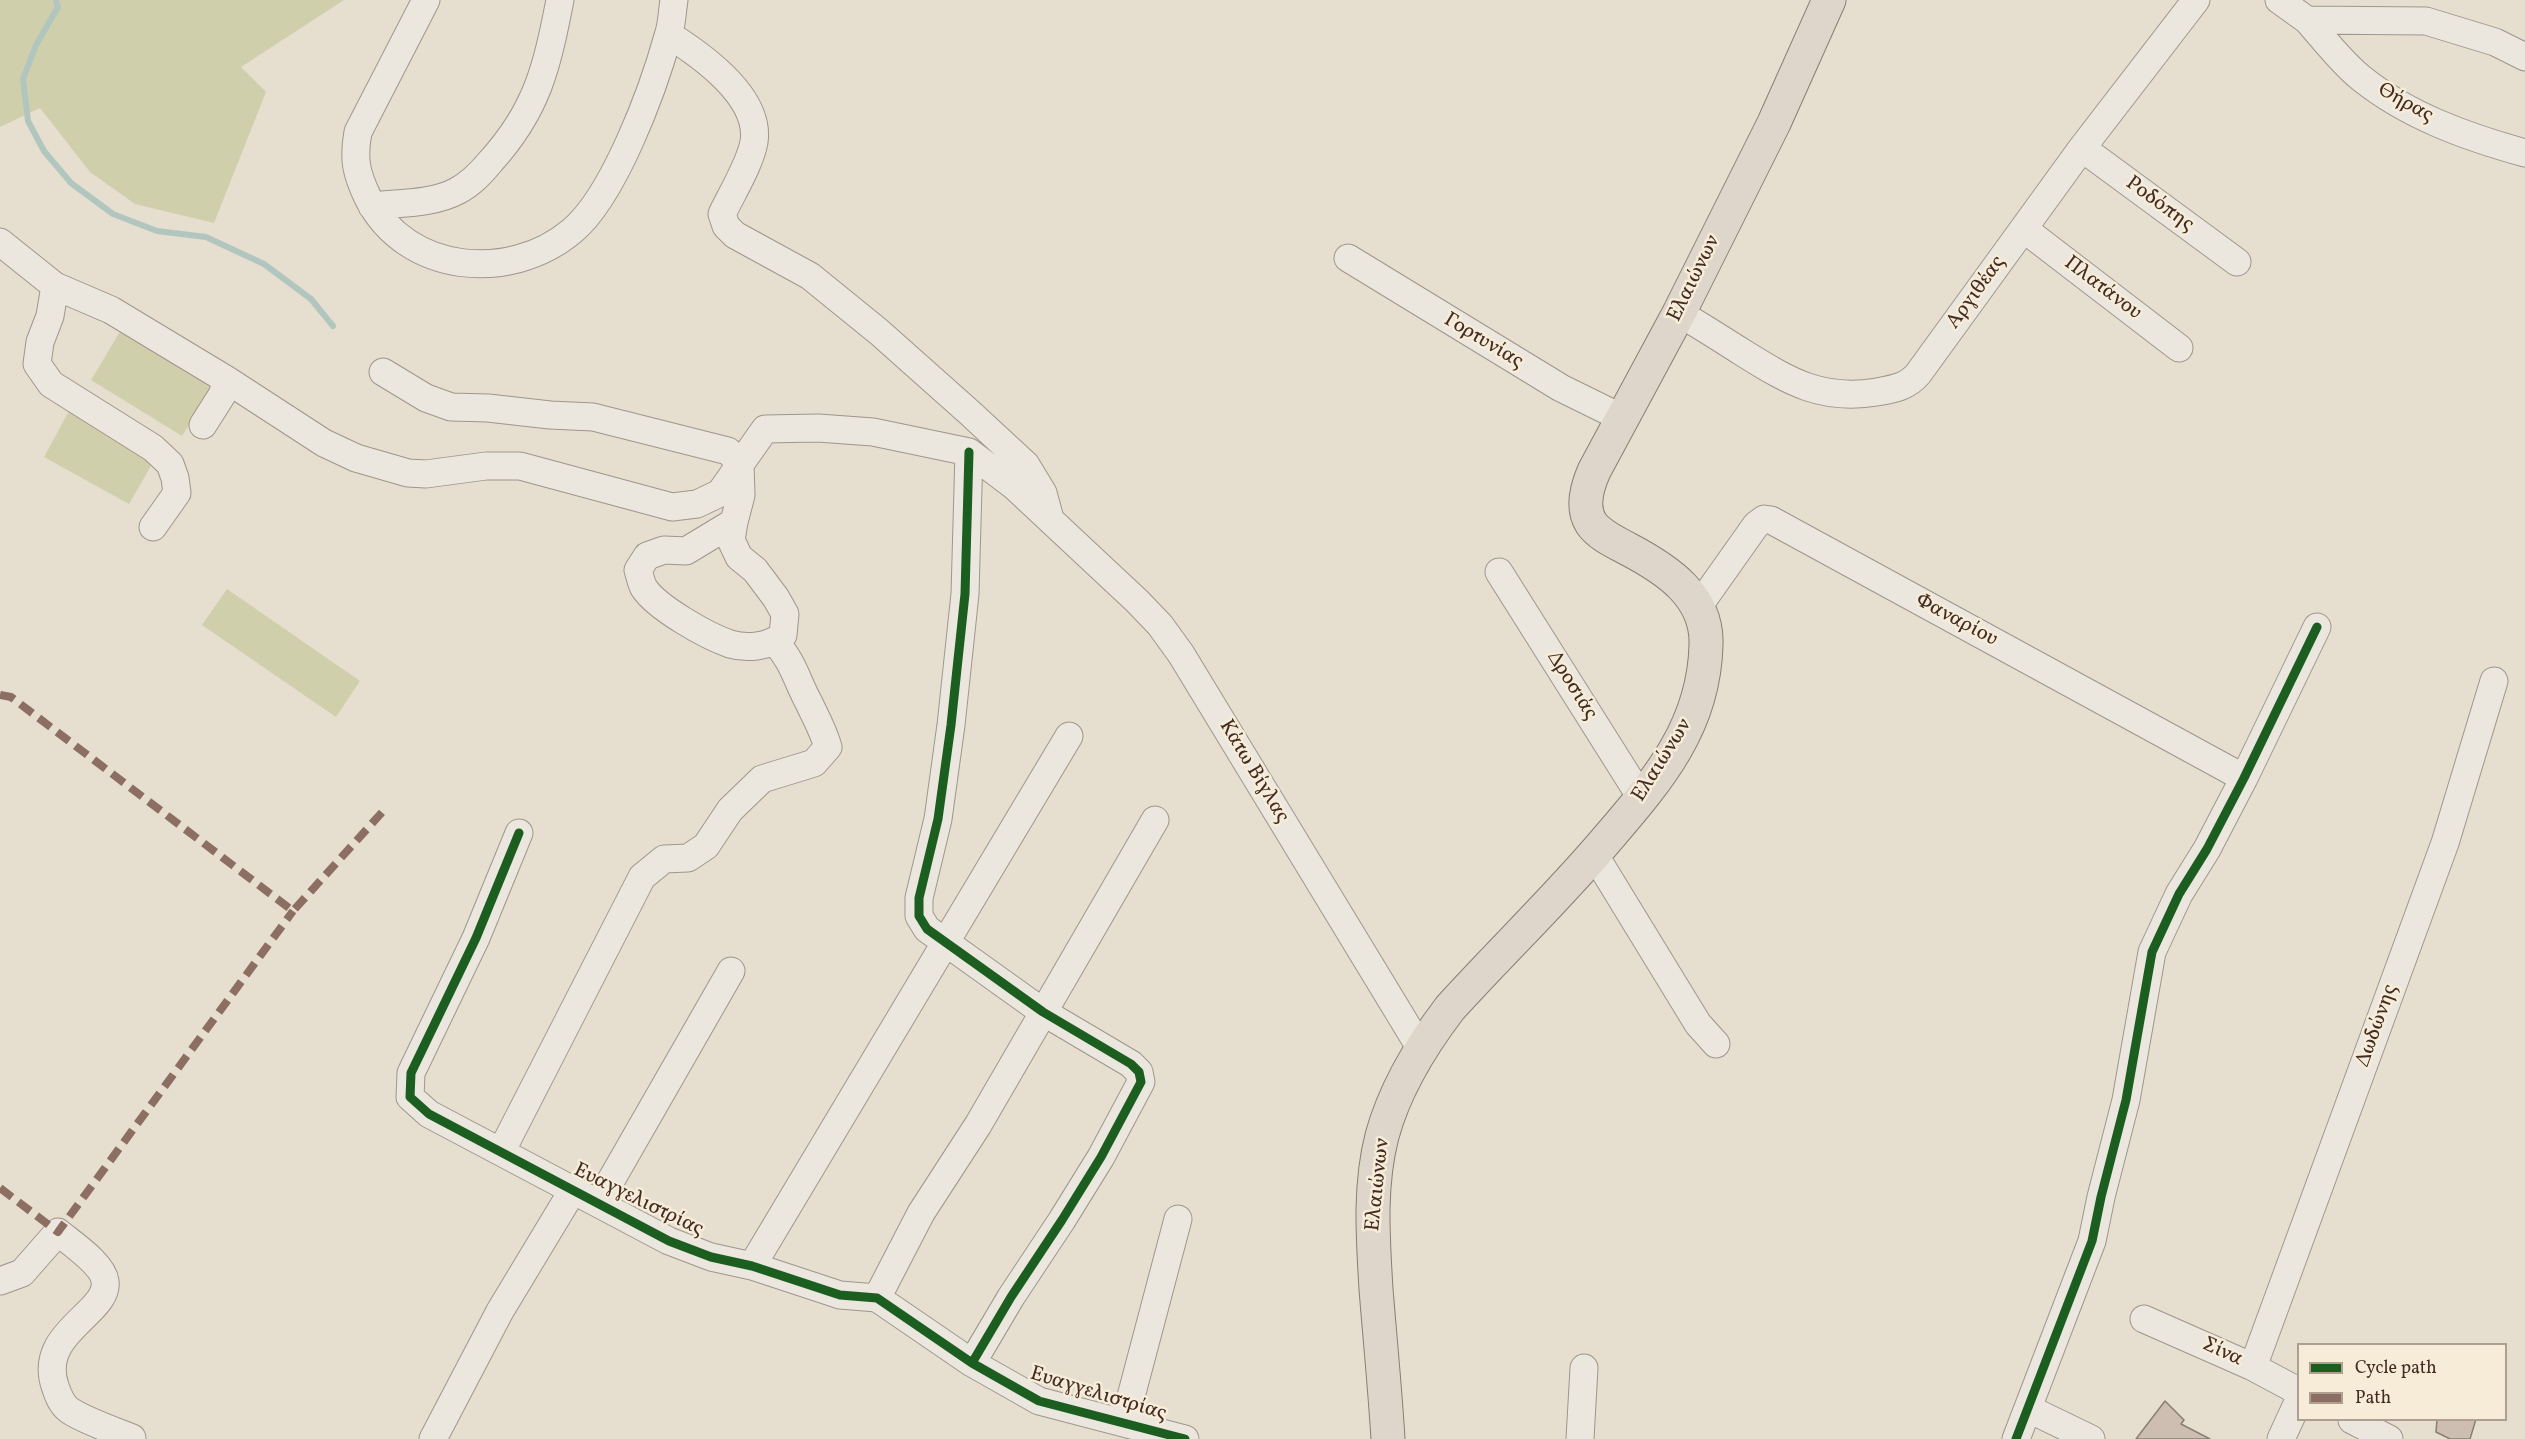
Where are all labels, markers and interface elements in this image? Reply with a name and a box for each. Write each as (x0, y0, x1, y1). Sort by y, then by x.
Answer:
street label: Θήρας (2373, 78, 2437, 130)
street label: Ροδόπης (2120, 172, 2198, 238)
street label: Ελαιώνων (1663, 232, 1727, 326)
street label: Αργιθέας (1942, 251, 2012, 335)
street label: Πλατάνου (2058, 252, 2146, 326)
street label: Γορτυνίας (1439, 308, 1527, 376)
street label: Φαναρίου (1911, 589, 2001, 653)
street label: Δροσιάς (1540, 647, 1602, 725)
street label: Ελαιώνων (1628, 715, 1698, 807)
street label: Κάτω Βίγλας (1212, 716, 1294, 828)
street label: Δωδώνης (2351, 981, 2405, 1071)
street label: Ελαιώνων (1362, 1137, 1396, 1233)
street label: Ευαγγελιστρίας (569, 1159, 707, 1243)
street label: Σίνα (2198, 1333, 2246, 1373)
legend (2297, 1343, 2507, 1421)
text: Cycle path (2355, 1356, 2437, 1381)
street label: Ευαγγελιστρίας (1027, 1362, 1169, 1428)
text: Path (2355, 1386, 2391, 1411)

